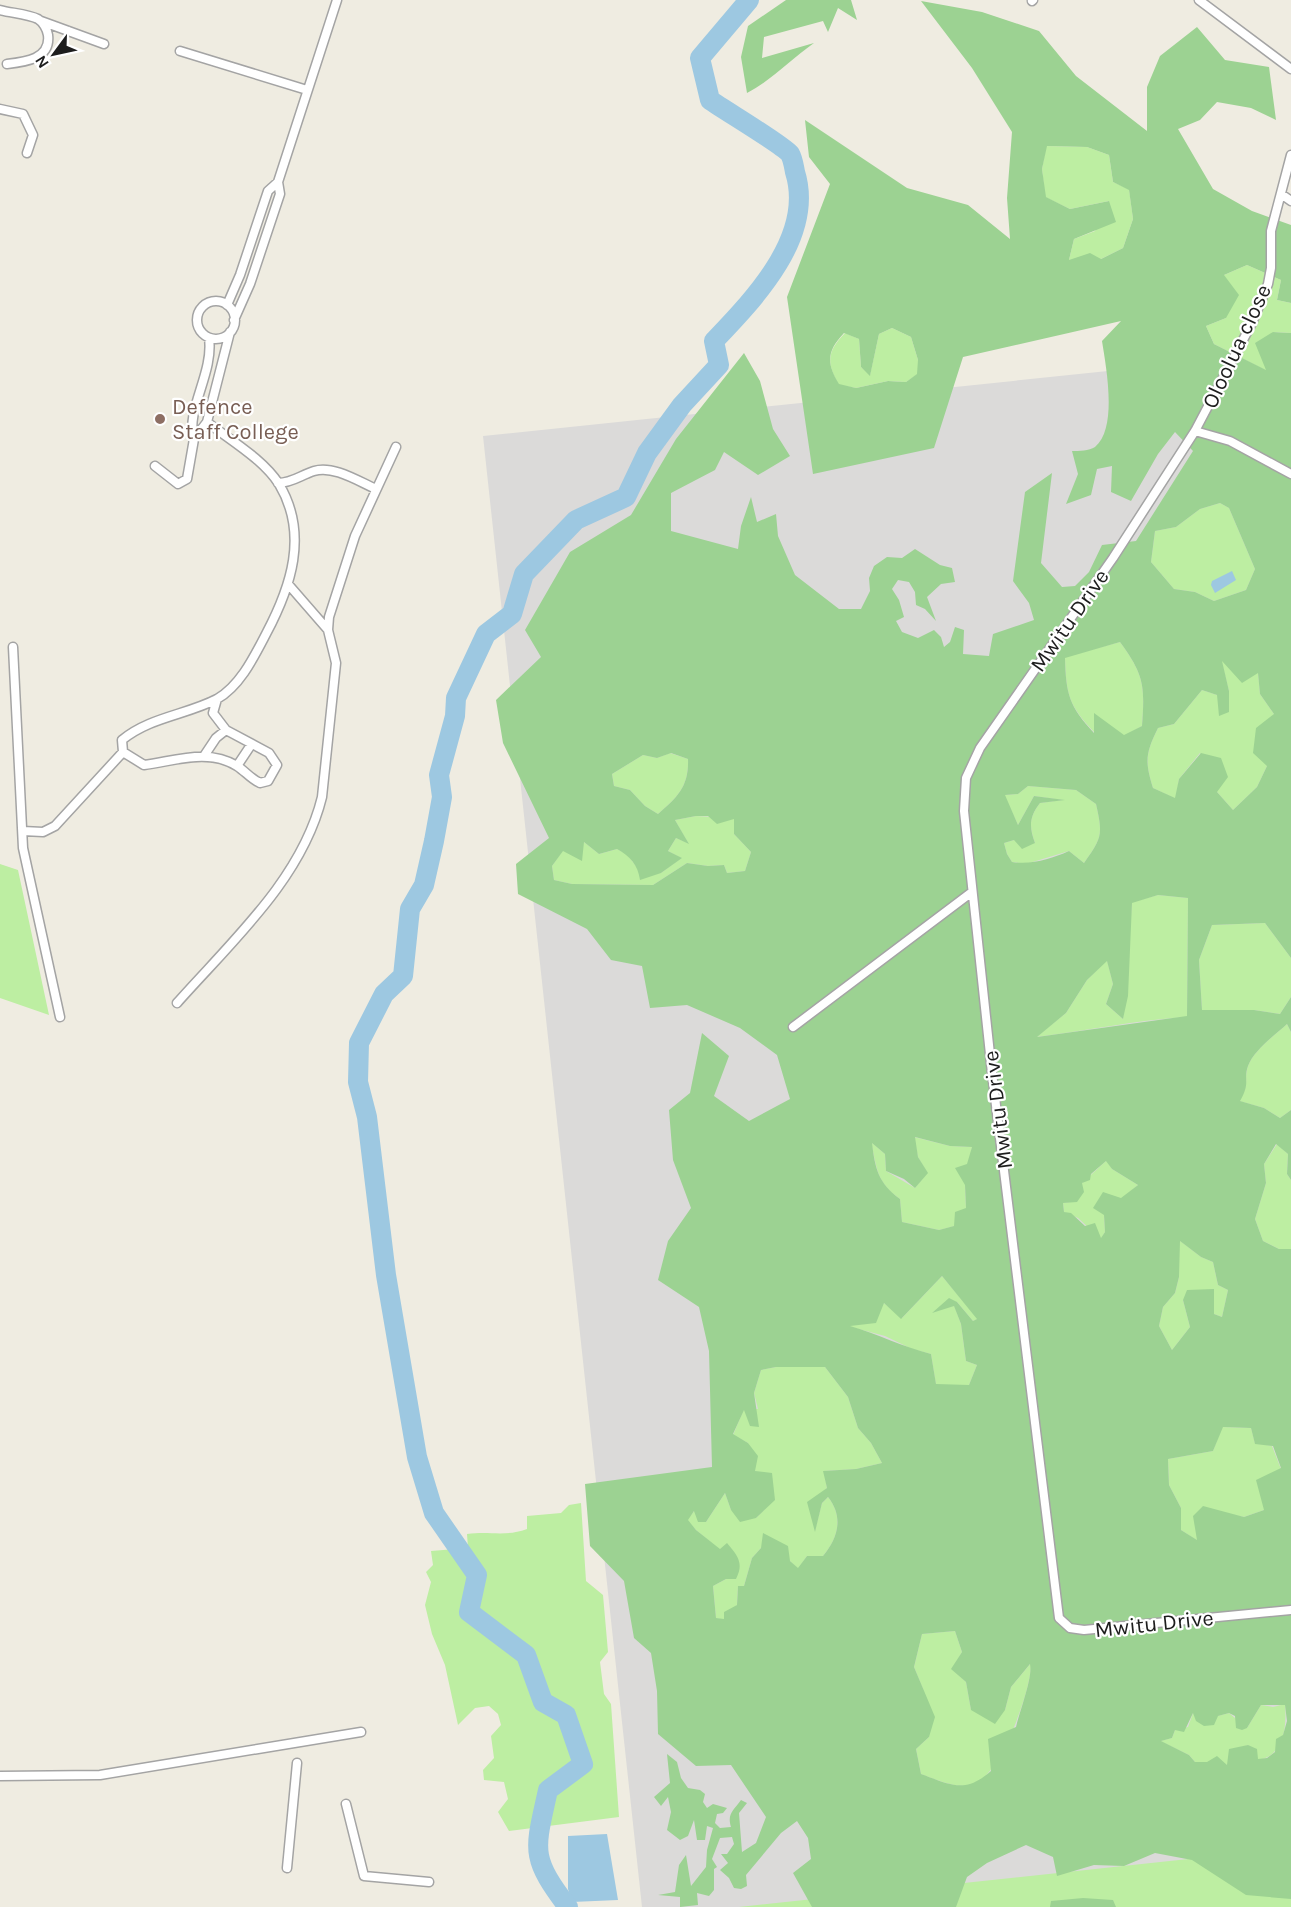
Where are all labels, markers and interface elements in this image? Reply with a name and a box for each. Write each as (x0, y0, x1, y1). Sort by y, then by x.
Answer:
north arrow (24, 24, 84, 84)
text: N (31, 52, 53, 72)
street label: Oloolua close (1197, 280, 1277, 412)
place label: Defence Staff College (172, 394, 299, 445)
marker: Defence Staff College (153, 412, 167, 426)
street label: Mwitu Drive (1025, 564, 1115, 677)
street label: Mwitu Drive (978, 1049, 1018, 1171)
street label: Mwitu Drive (1093, 1605, 1215, 1643)

